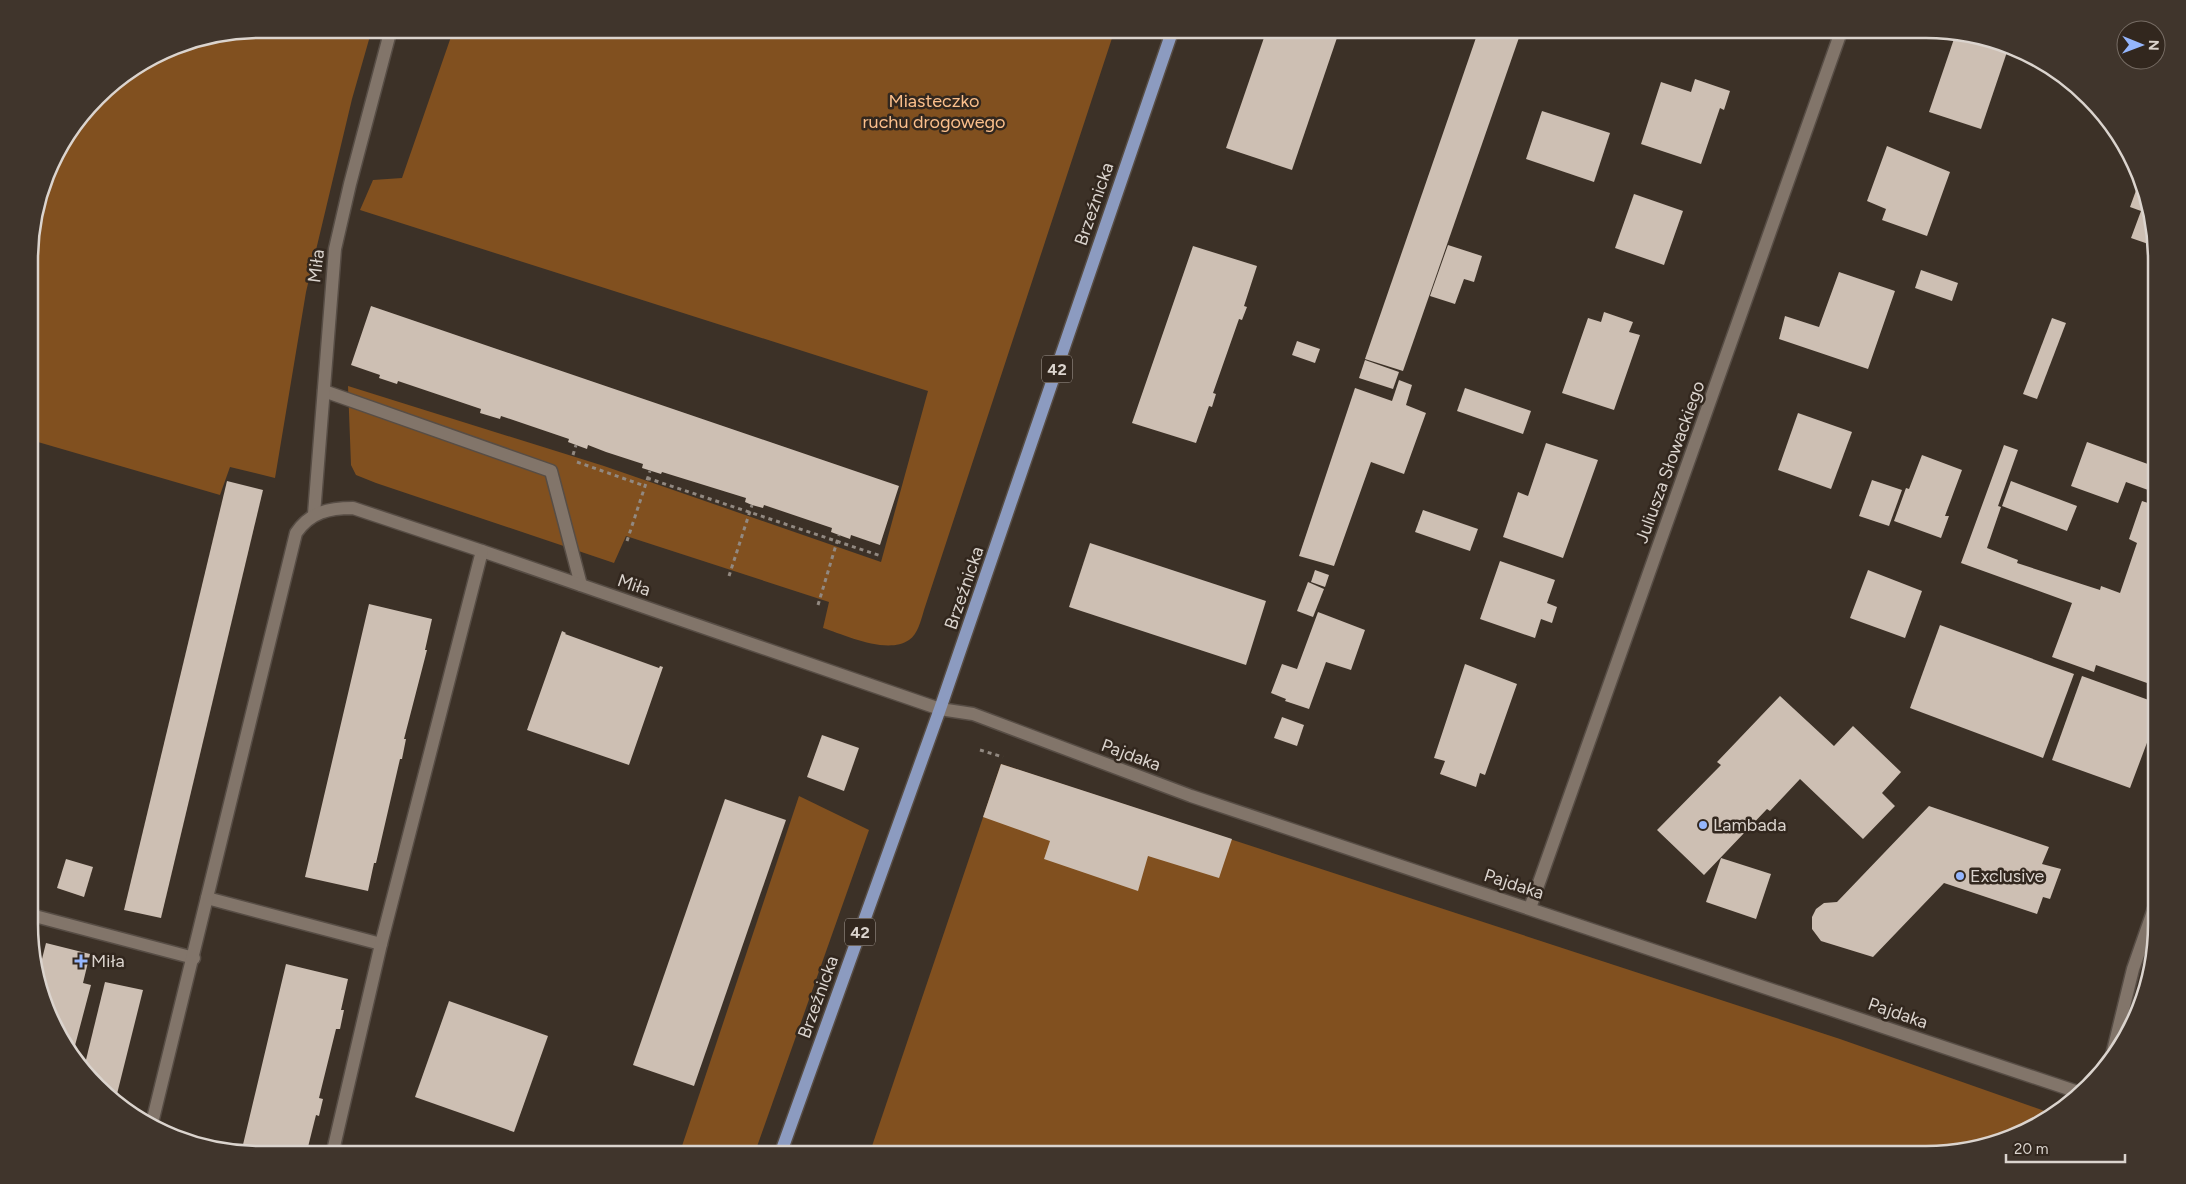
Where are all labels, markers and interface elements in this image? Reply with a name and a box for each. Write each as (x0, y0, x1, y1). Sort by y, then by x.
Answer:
north arrow (2116, 20, 2166, 70)
text: N (2145, 40, 2162, 51)
park label: Miasteczko ruchu drogowego (863, 90, 1005, 133)
street label: Brzeźnicka (1070, 160, 1118, 248)
street label: Miła (303, 248, 329, 284)
road number: 42 (1042, 356, 1072, 382)
street label: Juliusza Słowackiego (1630, 378, 1710, 546)
street label: Brzeźnicka (940, 544, 988, 632)
street label: Miła (615, 569, 653, 601)
street label: Pajdaka (1098, 734, 1164, 776)
place label: Lambada (1713, 814, 1786, 836)
marker: Lambada (1697, 819, 1709, 831)
street label: Pajdaka (1481, 864, 1547, 904)
place label: Exclusive (1970, 865, 2045, 887)
marker: Exclusive (1954, 870, 1966, 882)
road number: 42 (845, 919, 875, 946)
place label: Miła (91, 950, 125, 972)
street label: Brzeźnicka (793, 953, 843, 1041)
marker: Miła (75, 955, 87, 967)
street label: Pajdaka (1865, 993, 1931, 1033)
scale bar (2006, 1132, 2125, 1164)
text: 20 m (2014, 1140, 2048, 1158)

